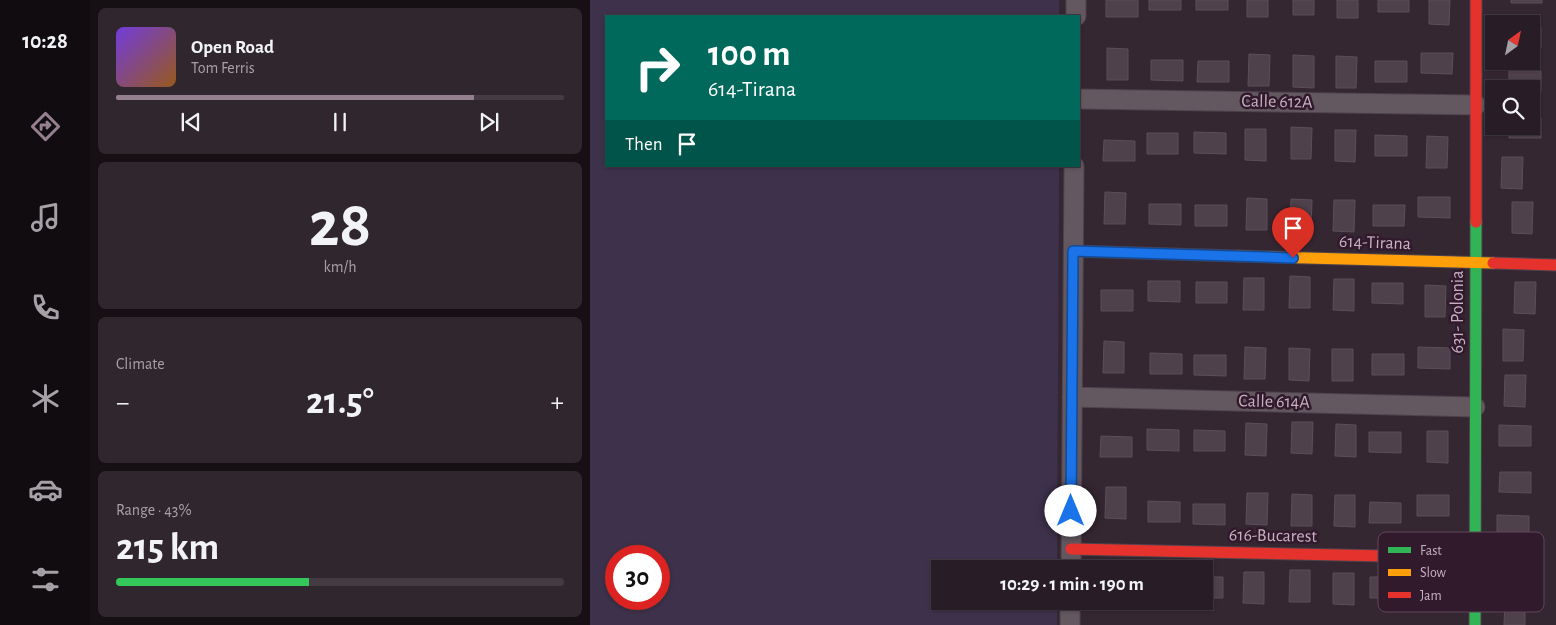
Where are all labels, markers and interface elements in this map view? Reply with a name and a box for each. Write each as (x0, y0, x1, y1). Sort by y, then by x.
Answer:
north arrow (1485, 15, 1540, 70)
map controls (1485, 15, 1540, 135)
text: 10:28 (22, 30, 68, 52)
icon: right (625, 35, 690, 100)
text: 100 m (708, 37, 791, 72)
text: Open Road (191, 38, 274, 57)
text: Tom Ferris (191, 60, 255, 76)
text: 614-Tirana (708, 78, 796, 100)
button: search (1485, 80, 1540, 135)
street label: Calle 612A (1241, 92, 1313, 112)
icon: previous (177, 108, 205, 136)
icon: pause (326, 108, 354, 136)
icon: next (475, 108, 503, 136)
icon: directions (28, 109, 63, 144)
icon: arrive (673, 130, 701, 158)
text: Then (625, 135, 663, 154)
text: 28 (309, 193, 371, 258)
icon: music (28, 200, 63, 235)
pin (1272, 207, 1314, 258)
icon: arrive (1279, 214, 1307, 242)
street label: 614-Tirana (1339, 233, 1411, 253)
text: km/h (323, 259, 357, 275)
street label: 631- Polonia (1449, 270, 1467, 354)
icon: phone (28, 290, 63, 325)
text: Climate (116, 356, 165, 372)
icon: climate (28, 381, 63, 416)
text: 21.5° (306, 383, 374, 421)
text: − (116, 389, 129, 417)
text: + (551, 389, 564, 417)
street label: Calle 614A (1238, 392, 1311, 412)
icon: car (28, 472, 63, 507)
position arrow (1044, 484, 1096, 536)
text: Range · 43% (116, 502, 192, 518)
street label: 616-Bucarest (1229, 526, 1318, 546)
text: 215 km (116, 529, 219, 567)
legend (1378, 532, 1544, 612)
text: Fast (1420, 544, 1442, 558)
speed limit sign: 30 (605, 545, 670, 610)
icon: filters (28, 562, 63, 597)
text: Slow (1420, 566, 1447, 580)
text: 10:29 · 1 min · 190 m (1000, 575, 1144, 594)
text: Jam (1420, 589, 1442, 603)

